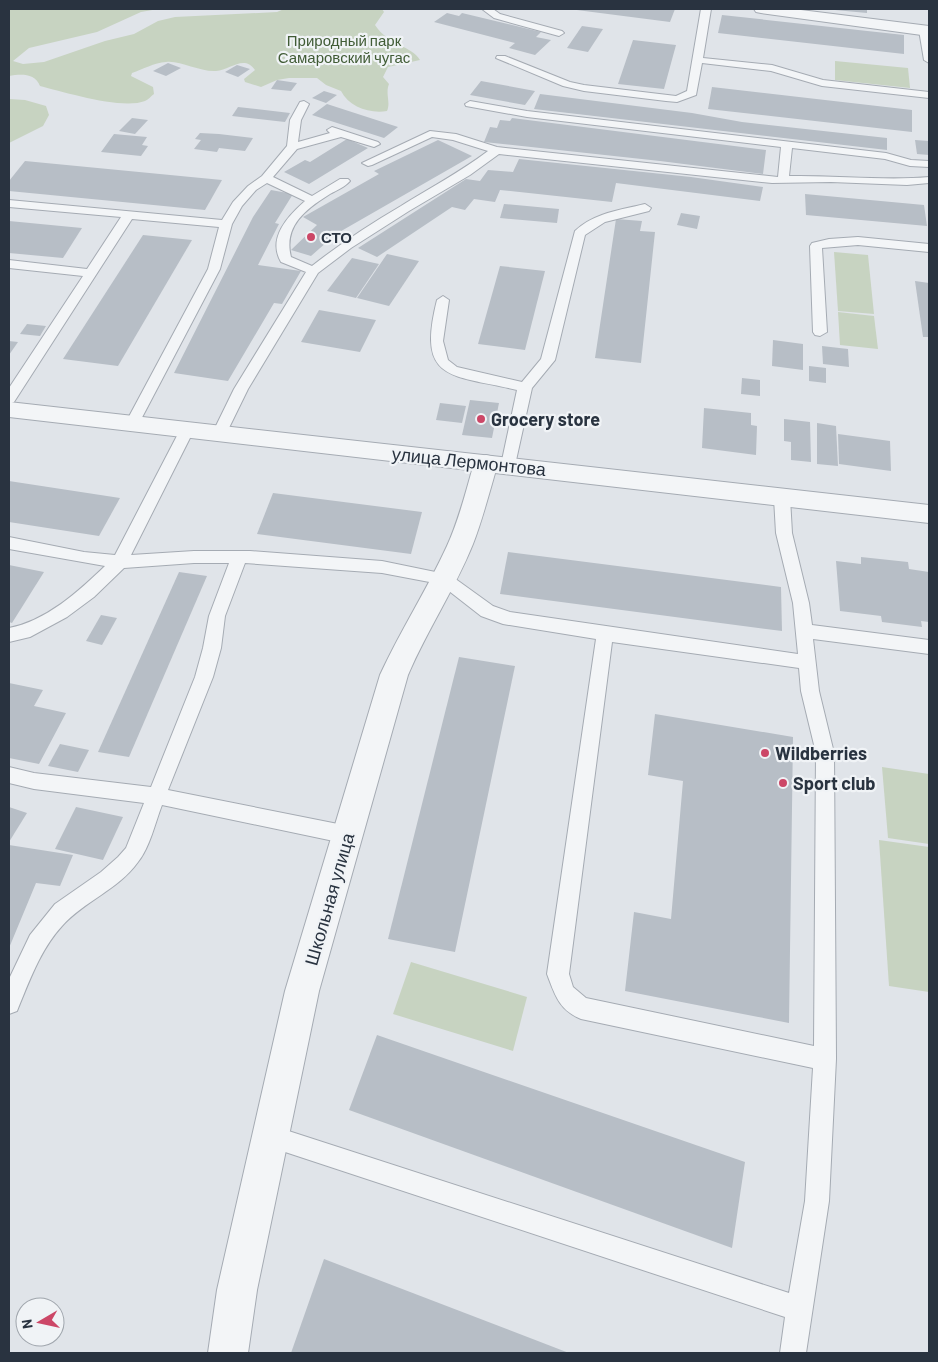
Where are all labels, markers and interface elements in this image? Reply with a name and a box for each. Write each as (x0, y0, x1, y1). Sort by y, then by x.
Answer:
park label: Природный парк Самаровский чугас (278, 31, 411, 66)
place label: СТО (321, 228, 352, 246)
marker: СТО (305, 231, 317, 243)
place label: Grocery store (491, 408, 600, 430)
marker: Grocery store (475, 413, 487, 425)
street label: улица Лермонтова (391, 442, 548, 480)
place label: Wildberries (775, 742, 867, 764)
marker: Wildberries (759, 747, 771, 759)
place label: Sport club (793, 772, 875, 794)
marker: Sport club (777, 777, 789, 789)
street label: Школьная улица (300, 829, 359, 968)
north arrow (15, 1297, 65, 1347)
text: N (18, 1318, 36, 1330)

